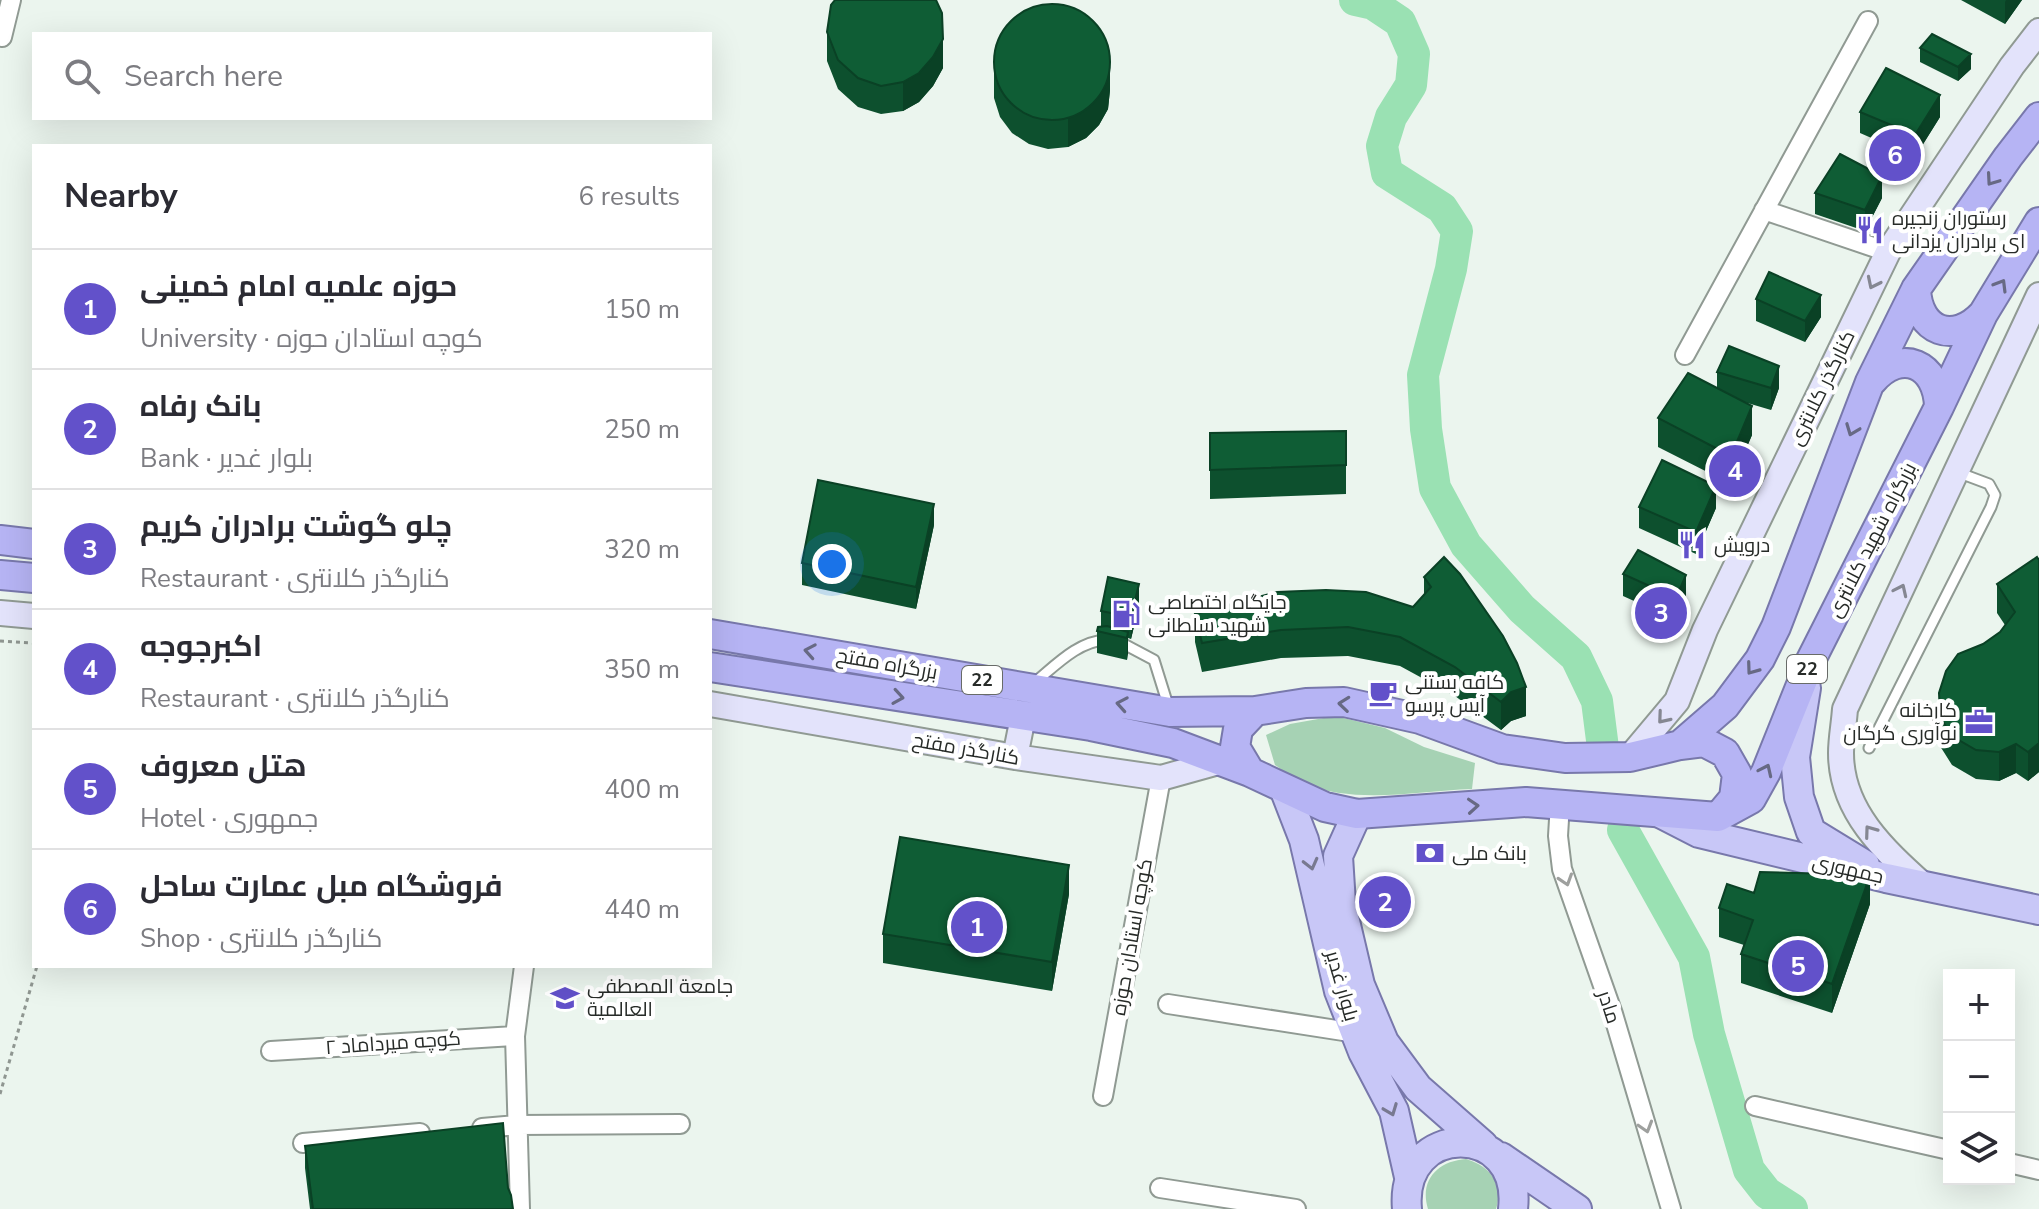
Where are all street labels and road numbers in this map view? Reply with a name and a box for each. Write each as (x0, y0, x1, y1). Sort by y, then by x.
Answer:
street label: کنارگذر کلانتری (1782, 326, 1862, 450)
street label: بزرگراه شهید کلانتری (1821, 458, 1923, 622)
street label: بزرگراه مفتح (834, 642, 940, 686)
road number: 22 (1787, 655, 1827, 683)
road number: 22 (962, 666, 1002, 694)
street label: کنارگذر مفتح (910, 726, 1022, 772)
street label: جمهوری (1810, 848, 1886, 890)
street label: کوچه استادان حوزه (1105, 857, 1159, 1017)
street label: بلوار غدیر (1319, 946, 1365, 1025)
street label: مادر (1591, 986, 1627, 1027)
street label: کوچه میرداماد ۲ (324, 1025, 462, 1061)

